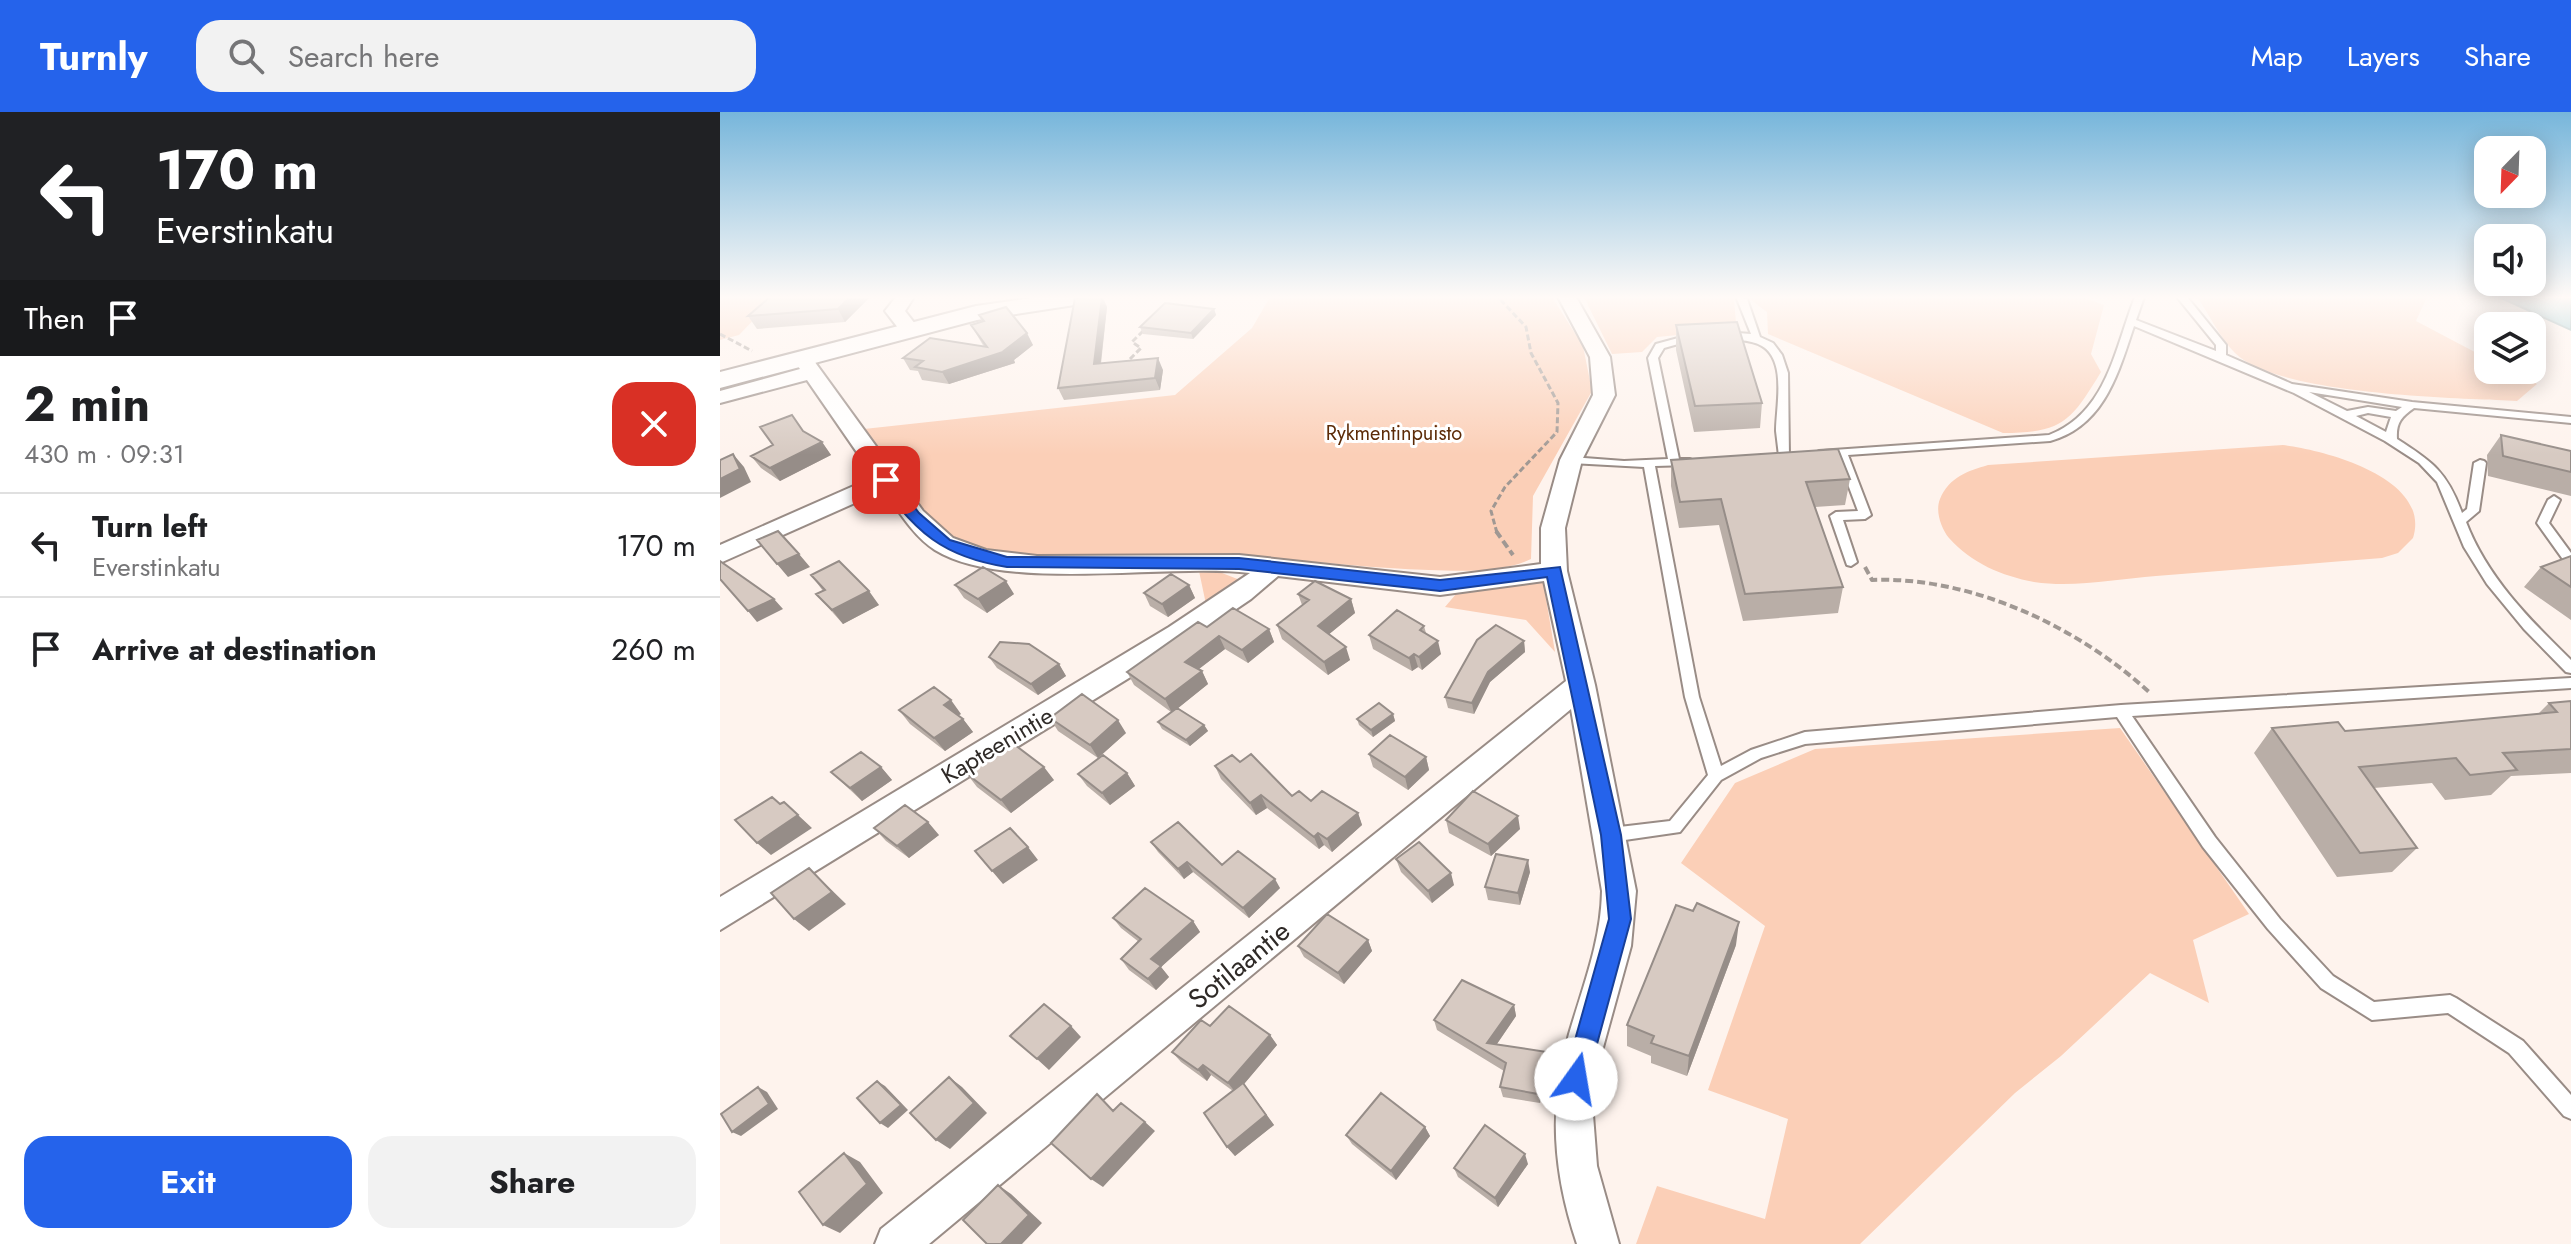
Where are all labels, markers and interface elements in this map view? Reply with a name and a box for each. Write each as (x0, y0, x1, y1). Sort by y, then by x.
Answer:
search box (196, 20, 756, 92)
text: Turnly (40, 29, 148, 84)
icon: search (224, 34, 268, 78)
text: Search here (288, 35, 439, 78)
text: Map (2251, 36, 2303, 77)
text: Layers (2347, 36, 2420, 77)
text: Share (2464, 36, 2531, 77)
text: 170 m (156, 129, 318, 210)
north arrow (2474, 136, 2546, 208)
map controls (2474, 136, 2546, 384)
icon: left (24, 144, 128, 248)
text: Everstinkatu (156, 204, 334, 256)
button: sound (2474, 224, 2546, 296)
icon: arrive (101, 296, 145, 340)
text: Then (24, 297, 85, 340)
button: layers (2474, 312, 2546, 384)
text: 2 min (24, 370, 150, 439)
button: close (612, 382, 696, 466)
park label: Rykmentinpuisto (1326, 419, 1462, 448)
text: 430 m · 09:31 (24, 435, 185, 473)
pin (852, 446, 920, 514)
icon: arrive (864, 458, 908, 502)
text: Turn left (92, 505, 207, 548)
icon: left (24, 523, 68, 567)
text: 170 m (616, 524, 696, 567)
text: Everstinkatu (92, 548, 221, 586)
icon: arrive (24, 627, 68, 671)
text: Arrive at destination (92, 628, 377, 671)
text: 260 m (611, 628, 696, 671)
street label: Kapteenintie (934, 698, 1060, 792)
street label: Sotilaantie (1179, 911, 1299, 1019)
position arrow (1534, 1037, 1618, 1121)
button: Exit (24, 1136, 352, 1228)
button: Share (368, 1136, 696, 1228)

